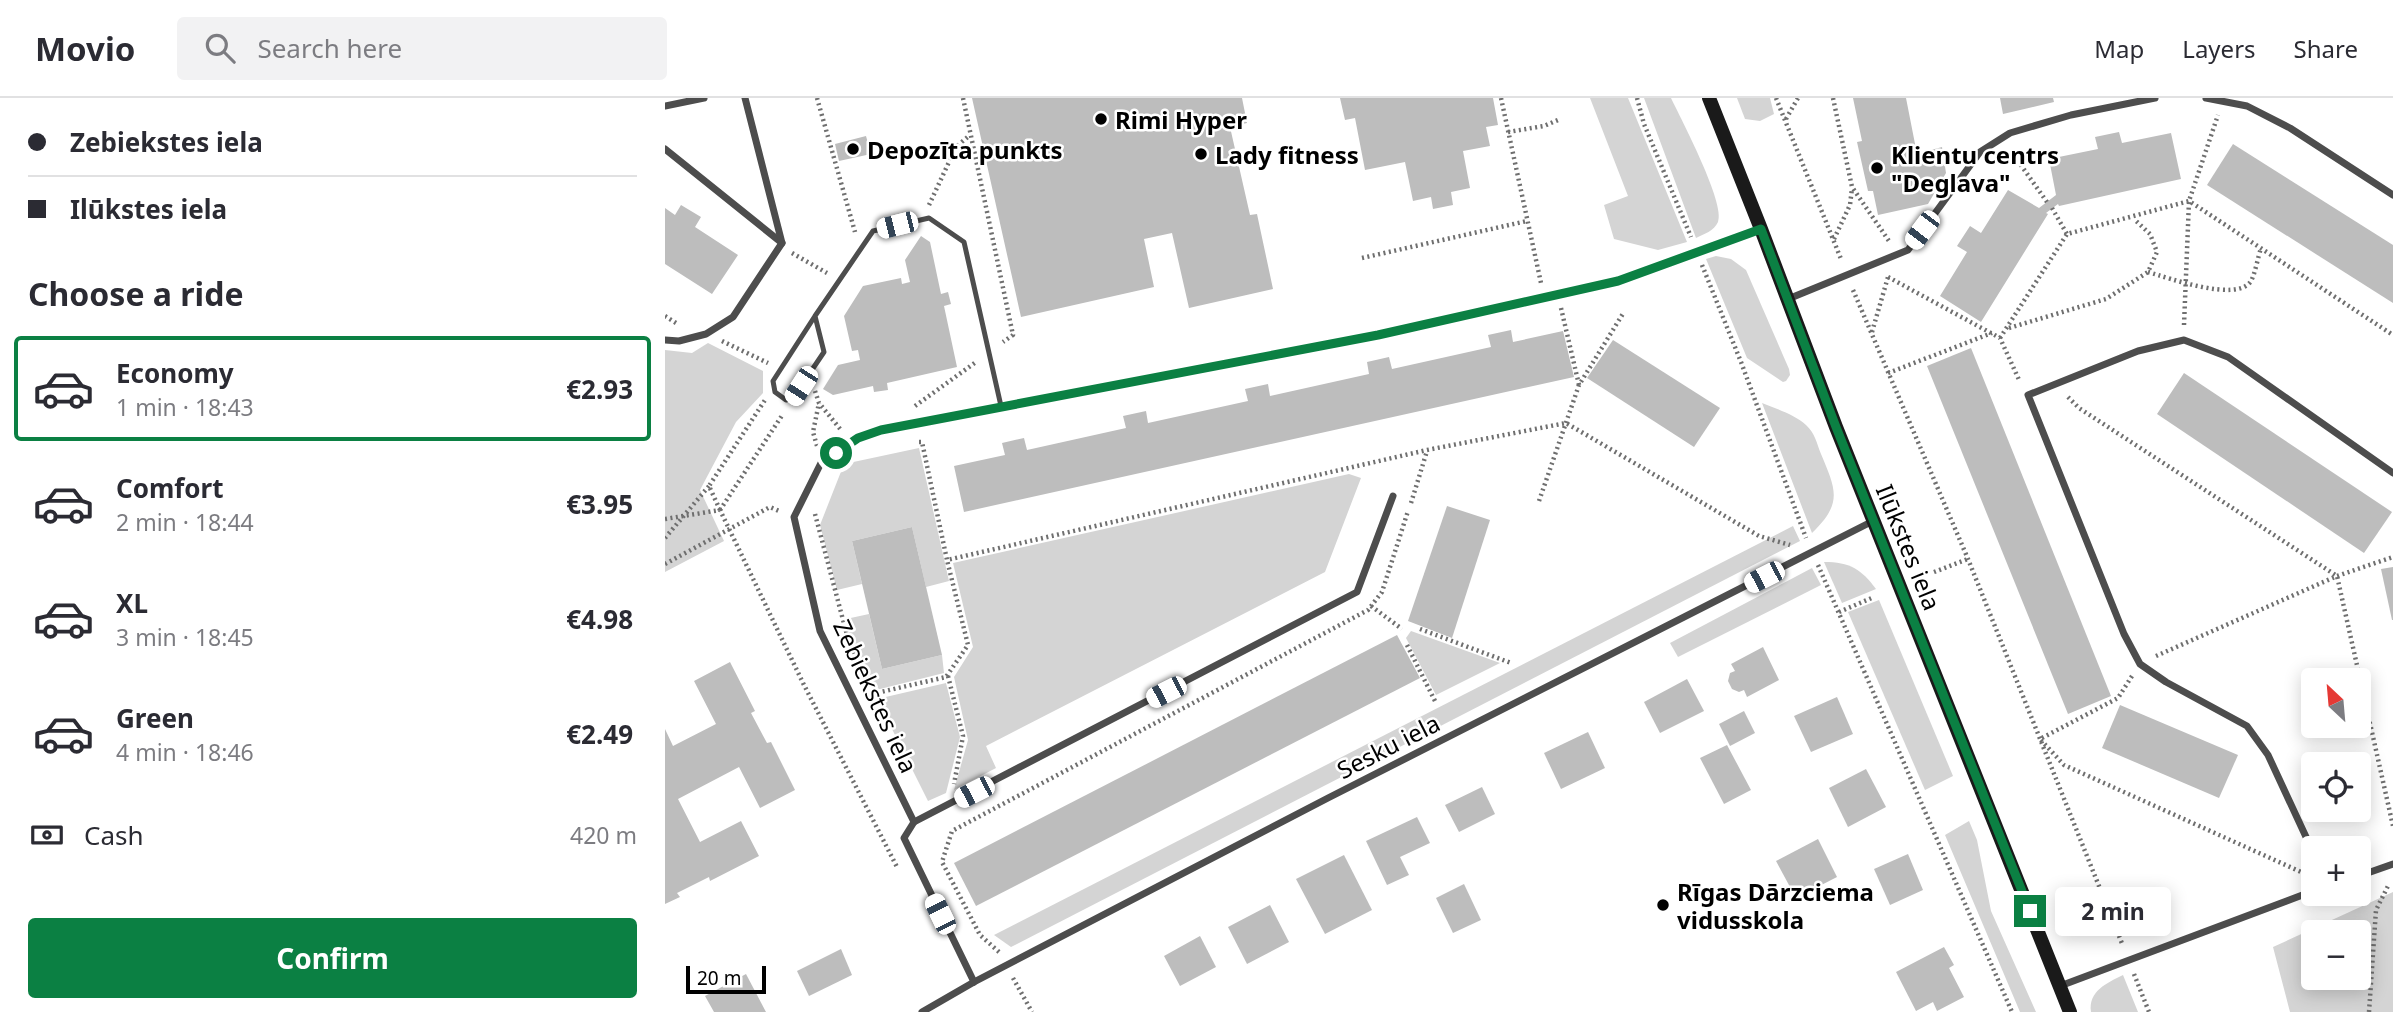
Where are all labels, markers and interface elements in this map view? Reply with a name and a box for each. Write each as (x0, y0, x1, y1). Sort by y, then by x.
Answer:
search box (177, 17, 667, 80)
text: Movio (35, 26, 135, 71)
icon: search (201, 29, 239, 67)
text: Search here (257, 30, 402, 66)
text: Map (2094, 32, 2144, 65)
text: Layers (2182, 32, 2256, 65)
text: Share (2294, 32, 2358, 65)
place label: Rimi Hyper (1115, 103, 1247, 136)
marker: Rimi Hyper (1093, 111, 1109, 127)
text: Zebiekstes iela (70, 124, 263, 160)
place label: Depozīta punkts (867, 133, 1063, 166)
place label: Lady fitness (1215, 138, 1359, 171)
place label: Klientu centrs "Deglava" (1891, 138, 2059, 199)
marker: Depozīta punkts (845, 141, 861, 157)
marker: Lady fitness (1193, 146, 1209, 162)
marker: Klientu centrs "Deglava" (1869, 160, 1885, 176)
text: Ilūkstes iela (70, 191, 227, 227)
car (1901, 207, 1944, 253)
car (875, 210, 920, 240)
text: Choose a ride (28, 272, 244, 315)
text: Economy (116, 355, 234, 391)
icon: car (32, 357, 95, 420)
car (781, 363, 822, 409)
text: €2.93 (566, 371, 633, 407)
text: 1 min · 18:43 (116, 391, 254, 423)
route start (820, 437, 852, 469)
text: Comfort (116, 470, 224, 506)
icon: car (32, 472, 95, 535)
street label: Ilūkstes iela (1869, 479, 1949, 615)
text: €3.95 (566, 486, 633, 522)
text: 2 min · 18:44 (116, 506, 254, 538)
car (1741, 558, 1788, 596)
text: XL (116, 585, 148, 621)
icon: car (32, 587, 95, 650)
text: €4.98 (566, 601, 633, 637)
street label: Zebiekstes iela (826, 614, 926, 778)
text: 3 min · 18:45 (116, 621, 254, 653)
north arrow (2301, 668, 2371, 738)
map controls (2301, 668, 2371, 990)
car (1143, 673, 1190, 711)
text: Green (116, 700, 194, 736)
icon: car (32, 702, 95, 765)
street label: Sesku iela (1331, 706, 1445, 786)
text: €2.49 (566, 716, 633, 752)
text: 4 min · 18:46 (116, 736, 254, 768)
button: locate (2301, 752, 2371, 822)
car (951, 773, 998, 811)
icon: cash (28, 816, 66, 854)
text: Cash (84, 817, 144, 853)
text: 420 m (570, 819, 637, 851)
button: + (2301, 836, 2371, 906)
place label: Rīgas Dārzciema vidusskola (1677, 875, 1874, 936)
callout: 2 min (2055, 886, 2170, 936)
car (922, 891, 959, 937)
route end (2014, 895, 2046, 927)
text: 2 min (2081, 895, 2145, 927)
marker: Rīgas Dārzciema vidusskola (1655, 897, 1671, 913)
button: Confirm (28, 918, 637, 998)
button: − (2301, 920, 2371, 990)
scale bar (686, 963, 767, 995)
text: 20 m (697, 965, 741, 991)

